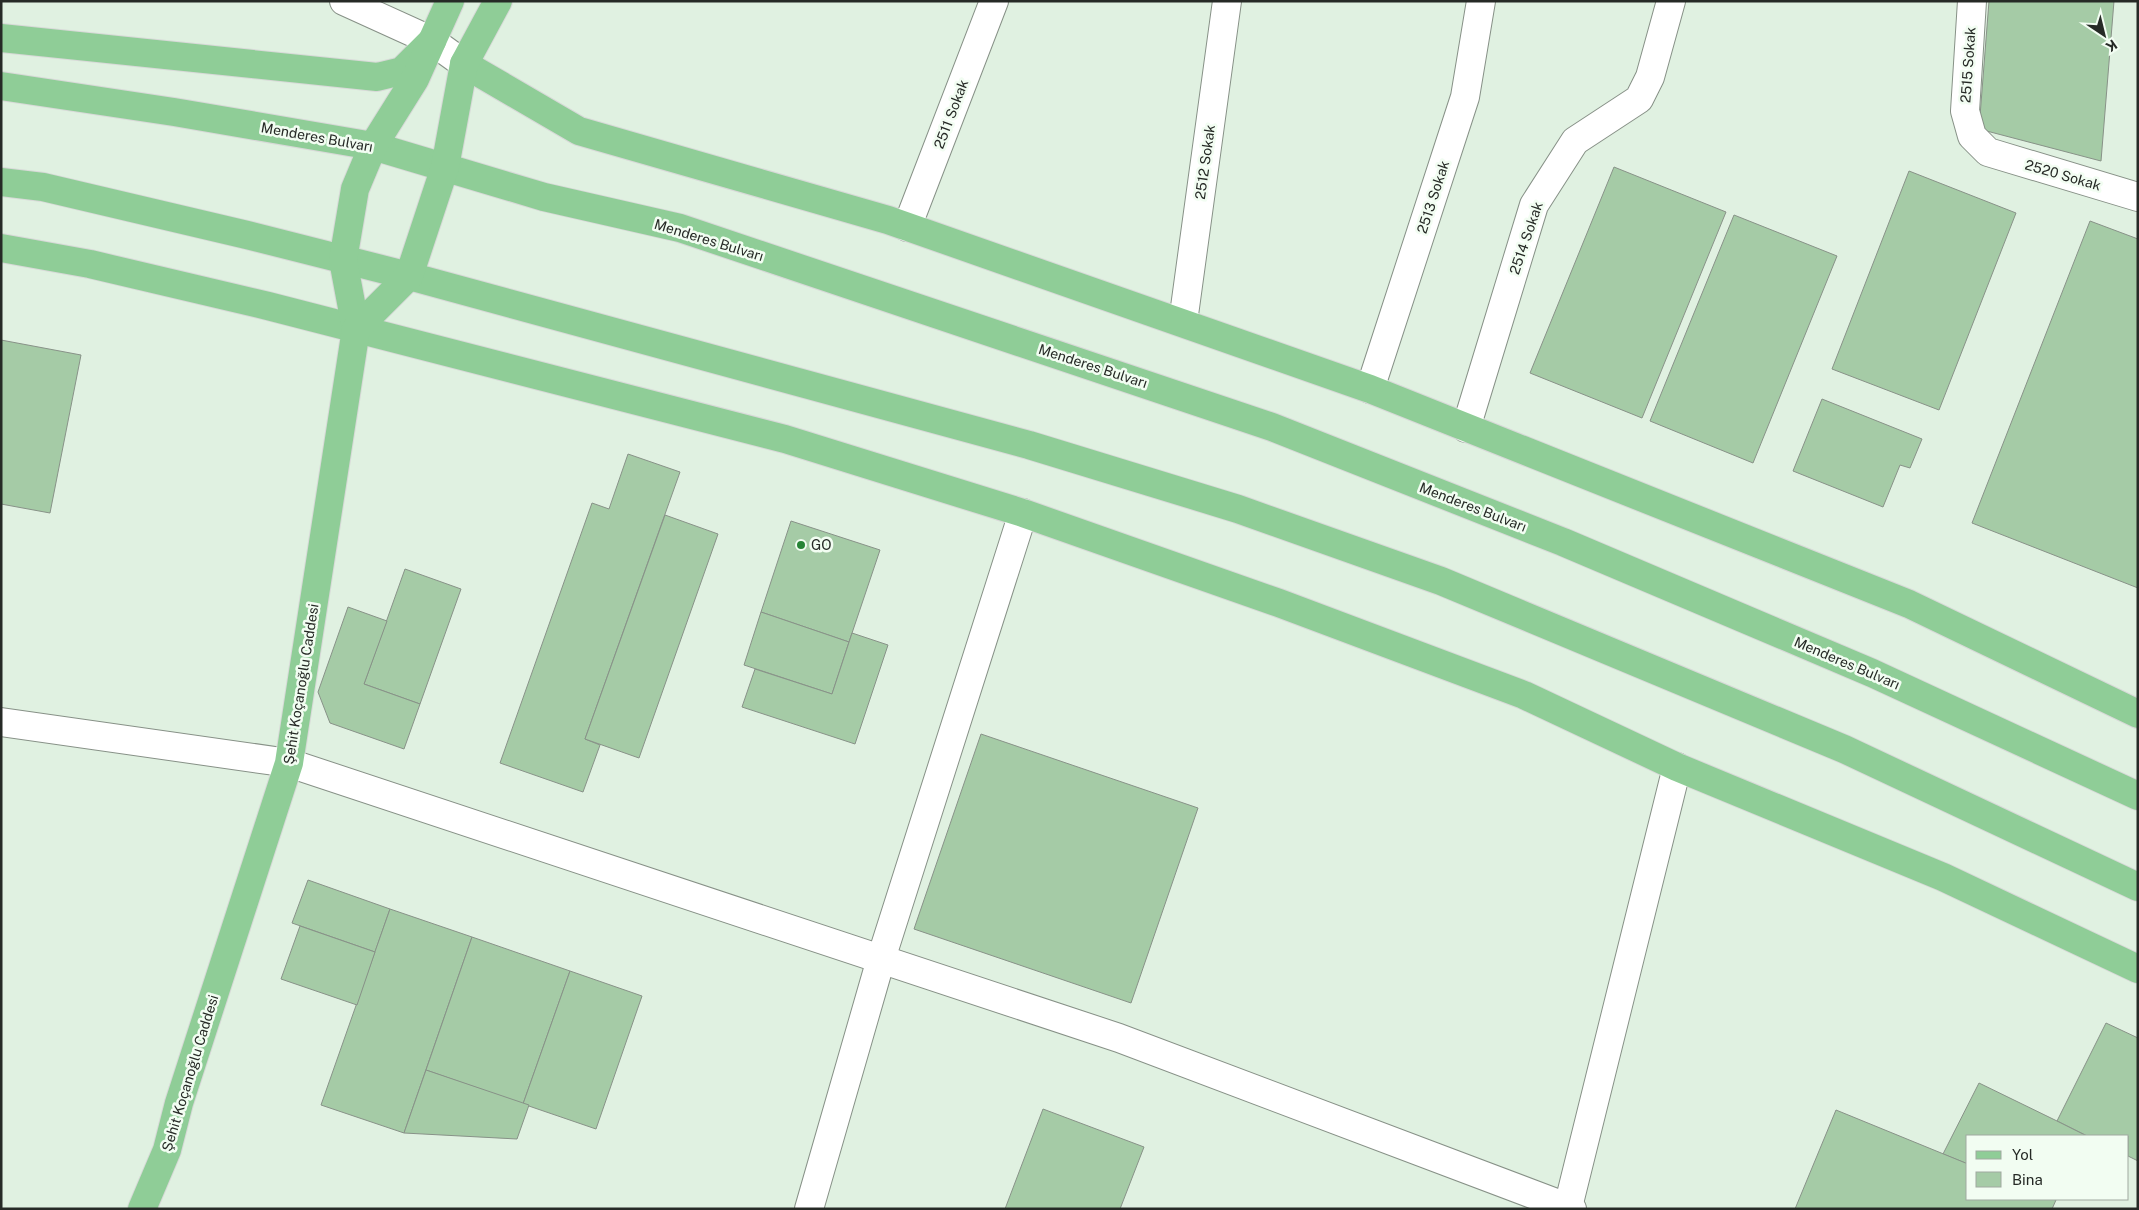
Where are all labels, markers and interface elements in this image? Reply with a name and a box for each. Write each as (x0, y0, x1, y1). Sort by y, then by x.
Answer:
north arrow (2079, 10, 2129, 60)
street label: 2515 Sokak (1957, 26, 1979, 103)
text: K (2103, 36, 2120, 55)
street label: 2511 Sokak (931, 77, 972, 151)
street label: Menderes Bulvarı (260, 119, 374, 155)
street label: 2512 Sokak (1192, 123, 1218, 200)
street label: 2520 Sokak (2023, 157, 2103, 194)
street label: 2513 Sokak (1414, 158, 1452, 236)
street label: 2514 Sokak (1506, 199, 1546, 276)
street label: Menderes Bulvarı (652, 216, 766, 264)
street label: Menderes Bulvarı (1037, 341, 1149, 391)
street label: Menderes Bulvarı (1417, 479, 1529, 535)
place label: GO (811, 537, 832, 553)
marker: GO (795, 539, 807, 551)
street label: Şehit Koçanoğlu Caddesi (280, 602, 322, 766)
street label: Menderes Bulvarı (1792, 633, 1902, 693)
street label: Şehit Koçanoğlu Caddesi (159, 993, 221, 1153)
legend (1966, 1135, 2129, 1200)
text: Yol (2012, 1146, 2033, 1163)
text: Bina (2012, 1171, 2043, 1188)

